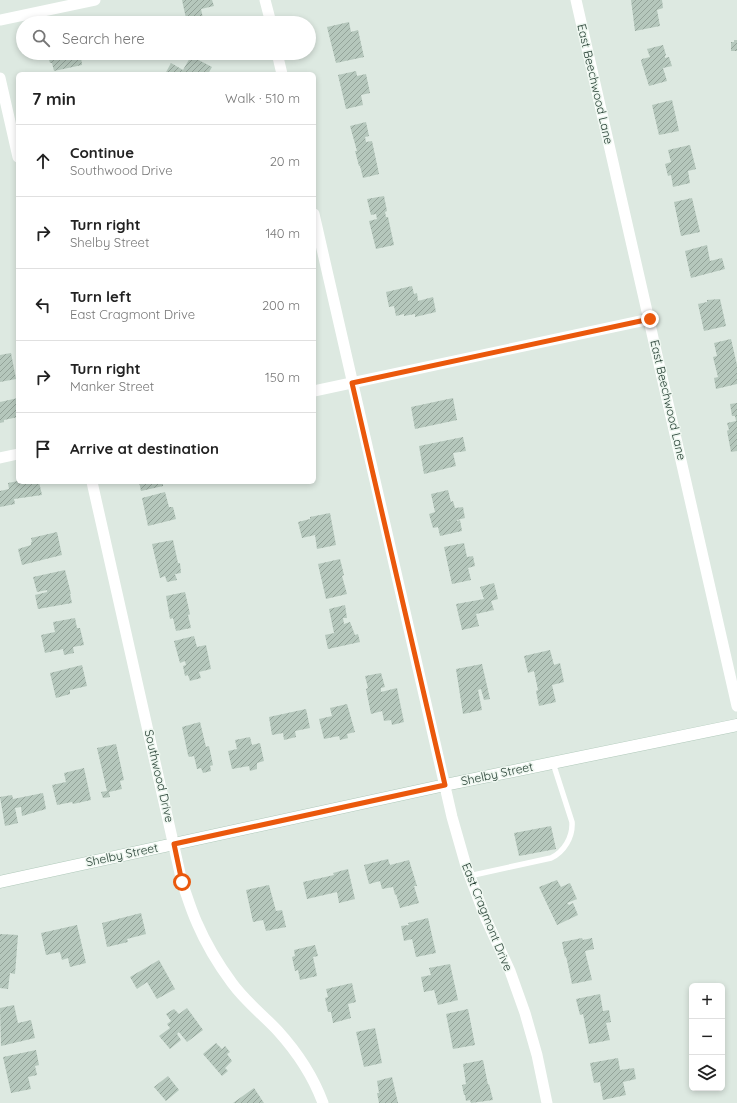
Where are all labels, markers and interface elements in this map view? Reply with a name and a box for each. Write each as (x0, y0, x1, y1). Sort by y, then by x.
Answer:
search box (16, 16, 316, 60)
street label: East Beechwood Lane (574, 22, 617, 146)
icon: search (30, 27, 52, 49)
text: Search here (62, 29, 145, 48)
text: 7 min (32, 88, 76, 109)
text: Walk · 510 m (225, 90, 300, 106)
text: Continue (70, 143, 134, 162)
icon: ahead (32, 150, 54, 172)
text: 20 m (270, 153, 300, 169)
text: Southwood Drive (70, 162, 173, 178)
text: Turn right (70, 215, 141, 234)
icon: right (32, 222, 54, 244)
text: 140 m (265, 225, 300, 241)
text: Shelby Street (70, 234, 149, 250)
text: Turn left (70, 287, 132, 306)
icon: left (32, 294, 54, 316)
text: 200 m (262, 297, 300, 313)
text: East Cragmont Drive (70, 306, 195, 322)
route end (641, 310, 659, 328)
street label: East Beechwood Lane (647, 338, 690, 462)
text: Turn right (70, 359, 141, 378)
icon: right (32, 366, 54, 388)
text: 150 m (265, 369, 300, 385)
text: Manker Street (70, 378, 154, 394)
icon: arrive (32, 438, 54, 460)
text: Arrive at destination (70, 439, 219, 458)
street label: Southwood Drive (142, 728, 177, 824)
street label: Shelby Street (460, 759, 534, 788)
street label: Shelby Street (85, 840, 159, 869)
street label: East Cragmont Drive (459, 860, 516, 973)
route start (173, 873, 191, 891)
map controls (689, 983, 725, 1091)
button: + (689, 983, 725, 1019)
button: − (689, 1019, 725, 1055)
button: layers (689, 1055, 725, 1091)

